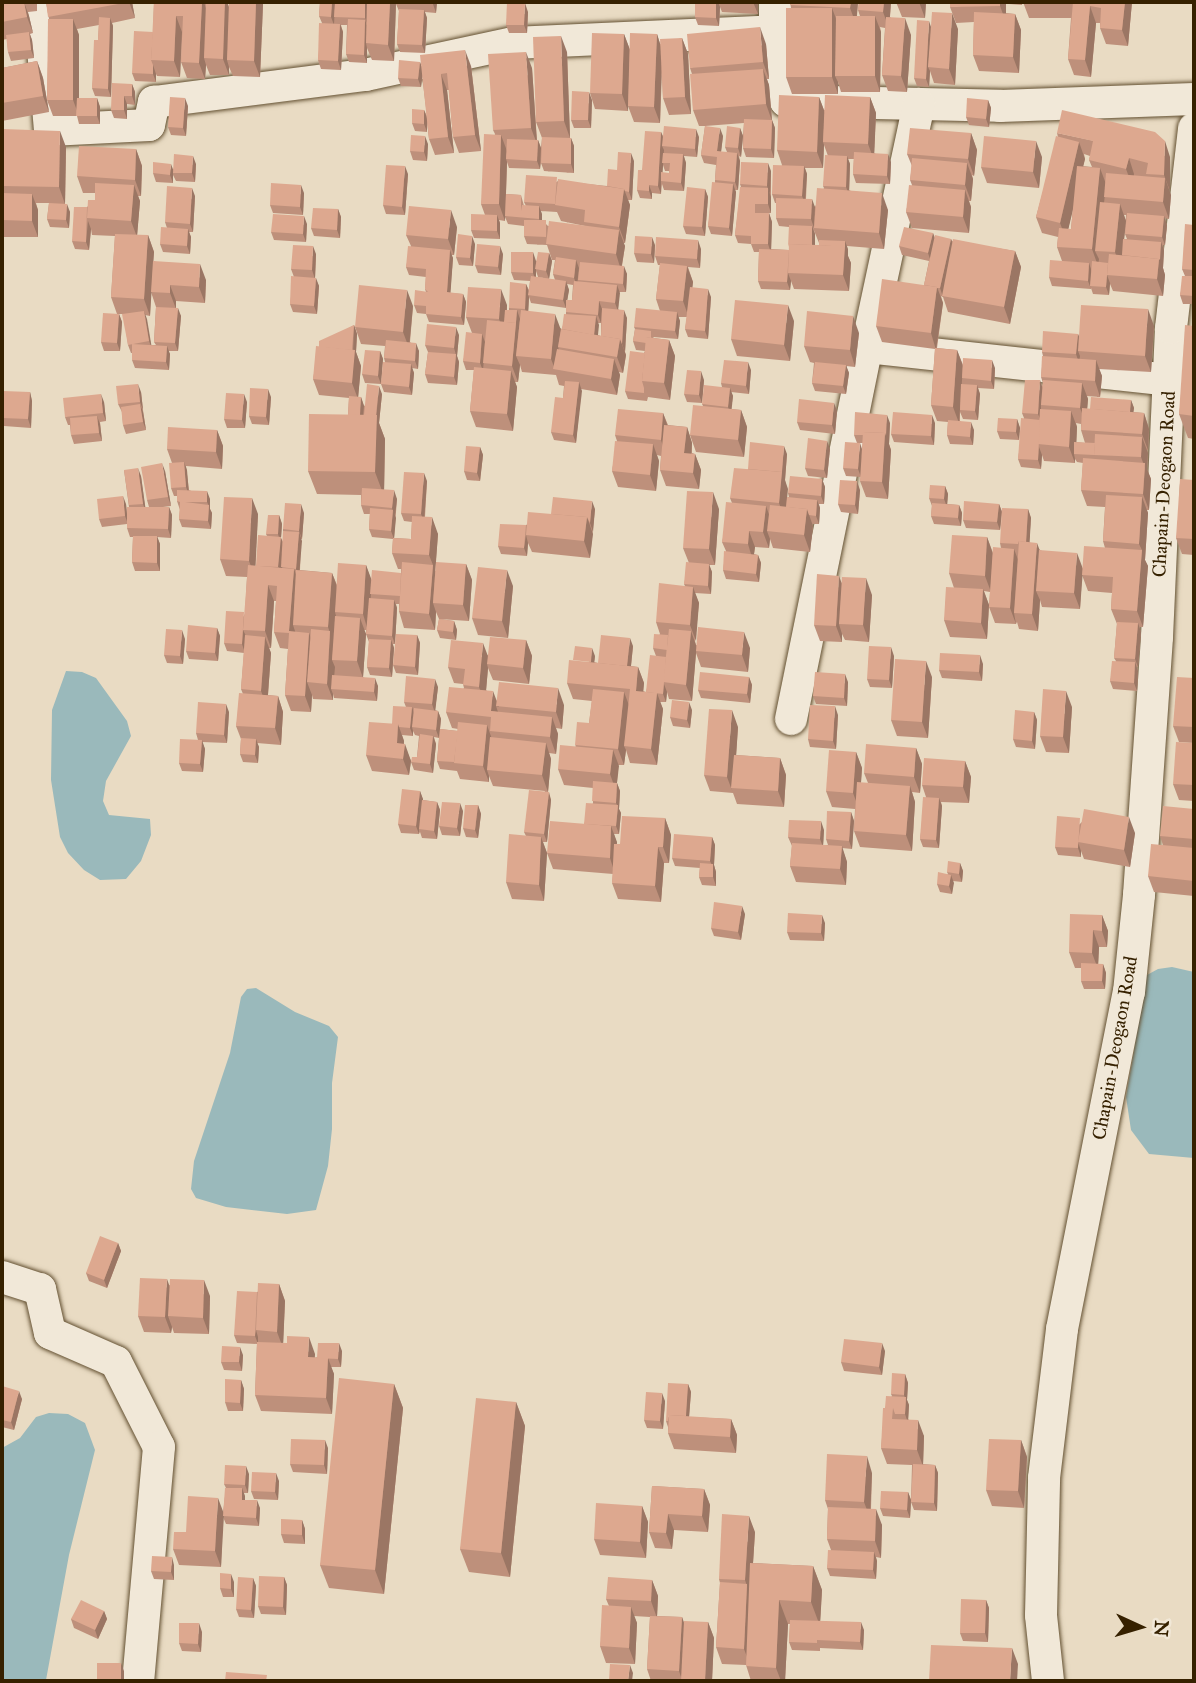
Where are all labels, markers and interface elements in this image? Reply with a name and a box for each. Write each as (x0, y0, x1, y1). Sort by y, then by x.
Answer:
street label: Chapain-Deogaon Road (1148, 390, 1180, 578)
street label: Chapain-Deogaon Road (1088, 954, 1142, 1142)
north arrow (1105, 1592, 1175, 1662)
text: N (1149, 1620, 1173, 1637)

